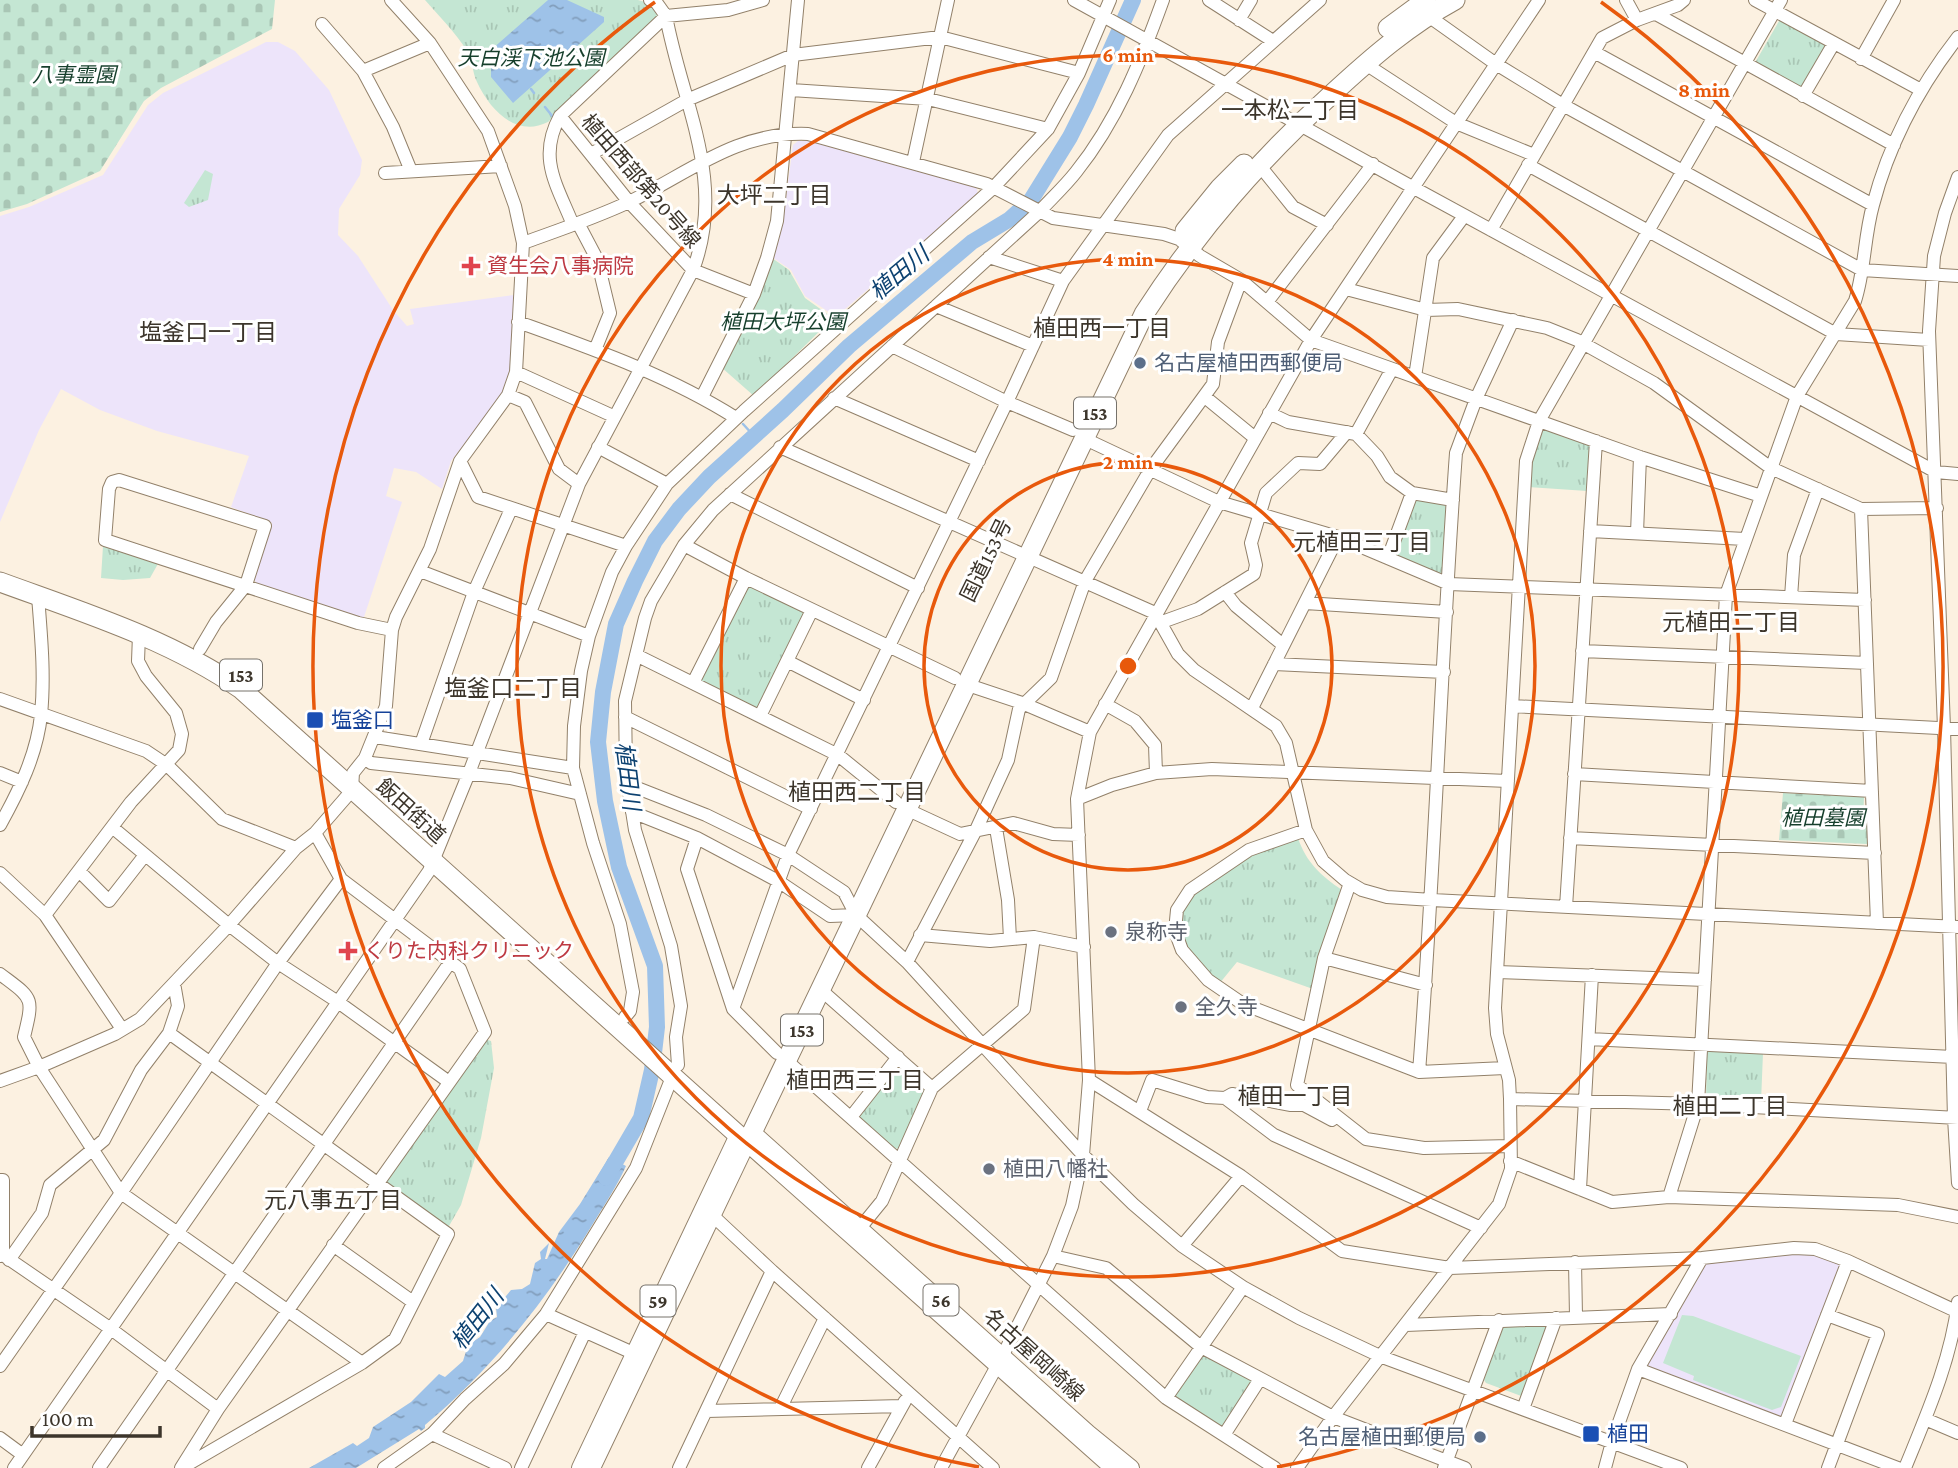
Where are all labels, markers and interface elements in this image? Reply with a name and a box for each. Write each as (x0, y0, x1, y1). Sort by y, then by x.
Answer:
text: 6 min (1102, 43, 1154, 67)
park label: 天白渓下池公園 (458, 46, 607, 70)
park label: 八事霊園 (32, 63, 119, 87)
text: 8 min (1678, 78, 1730, 102)
district label: 一本松二丁目 (1221, 97, 1359, 123)
street label: 植田西部第20号線 (577, 109, 705, 253)
district label: 大坪二丁目 (717, 182, 832, 208)
water label: 植田川 (864, 239, 936, 305)
text: 4 min (1102, 247, 1154, 271)
place label: 資生会八事病院 (487, 254, 634, 278)
marker: 資生会八事病院 (461, 256, 481, 276)
park label: 植田大坪公園 (720, 310, 849, 334)
district label: 植田西一丁目 (1033, 315, 1171, 341)
district label: 塩釜口一丁目 (139, 319, 277, 345)
place label: 名古屋植田西郵便局 (1154, 351, 1343, 375)
marker: 名古屋植田西郵便局 (1132, 355, 1148, 371)
road number: 153 (1074, 398, 1116, 428)
text: 2 min (1103, 450, 1153, 474)
street label: 国道153号 (956, 514, 1016, 606)
district label: 元植田三丁目 (1293, 529, 1431, 555)
district label: 元植田二丁目 (1662, 609, 1800, 635)
centre of rings (1116, 654, 1140, 678)
road number: 153 (220, 660, 262, 690)
district label: 塩釜口二丁目 (444, 675, 582, 701)
place label: 塩釜口 (331, 708, 394, 732)
marker: 塩釜口 (305, 710, 325, 730)
water label: 植田川 (611, 740, 645, 815)
street label: 飯田街道 (372, 774, 450, 848)
district label: 植田西二丁目 (788, 779, 926, 805)
park label: 植田墓園 (1781, 806, 1868, 830)
place label: 泉称寺 (1125, 920, 1188, 944)
marker: 泉称寺 (1103, 924, 1119, 940)
place label: くりた内科クリニック (364, 939, 574, 963)
marker: くりた内科クリニック (338, 941, 358, 961)
place label: 全久寺 (1195, 995, 1258, 1019)
marker: 全久寺 (1173, 999, 1189, 1015)
road number: 153 (781, 1014, 823, 1046)
district label: 植田西三丁目 (786, 1067, 924, 1093)
district label: 植田一丁目 (1238, 1083, 1353, 1109)
district label: 植田二丁目 (1673, 1093, 1788, 1119)
place label: 植田八幡社 (1003, 1157, 1108, 1181)
marker: 植田八幡社 (981, 1161, 997, 1177)
district label: 元八事五丁目 (264, 1187, 402, 1213)
water label: 植田川 (446, 1281, 510, 1354)
road number: 56 (923, 1284, 958, 1316)
road number: 59 (640, 1286, 676, 1316)
street label: 名古屋岡崎線 (979, 1304, 1089, 1406)
scale bar (32, 1394, 159, 1438)
text: 100 m (42, 1407, 94, 1431)
place label: 植田 (1607, 1422, 1649, 1446)
marker: 植田 (1581, 1424, 1601, 1444)
place label: 名古屋植田郵便局 (1298, 1425, 1466, 1449)
marker: 名古屋植田郵便局 (1472, 1429, 1488, 1445)

